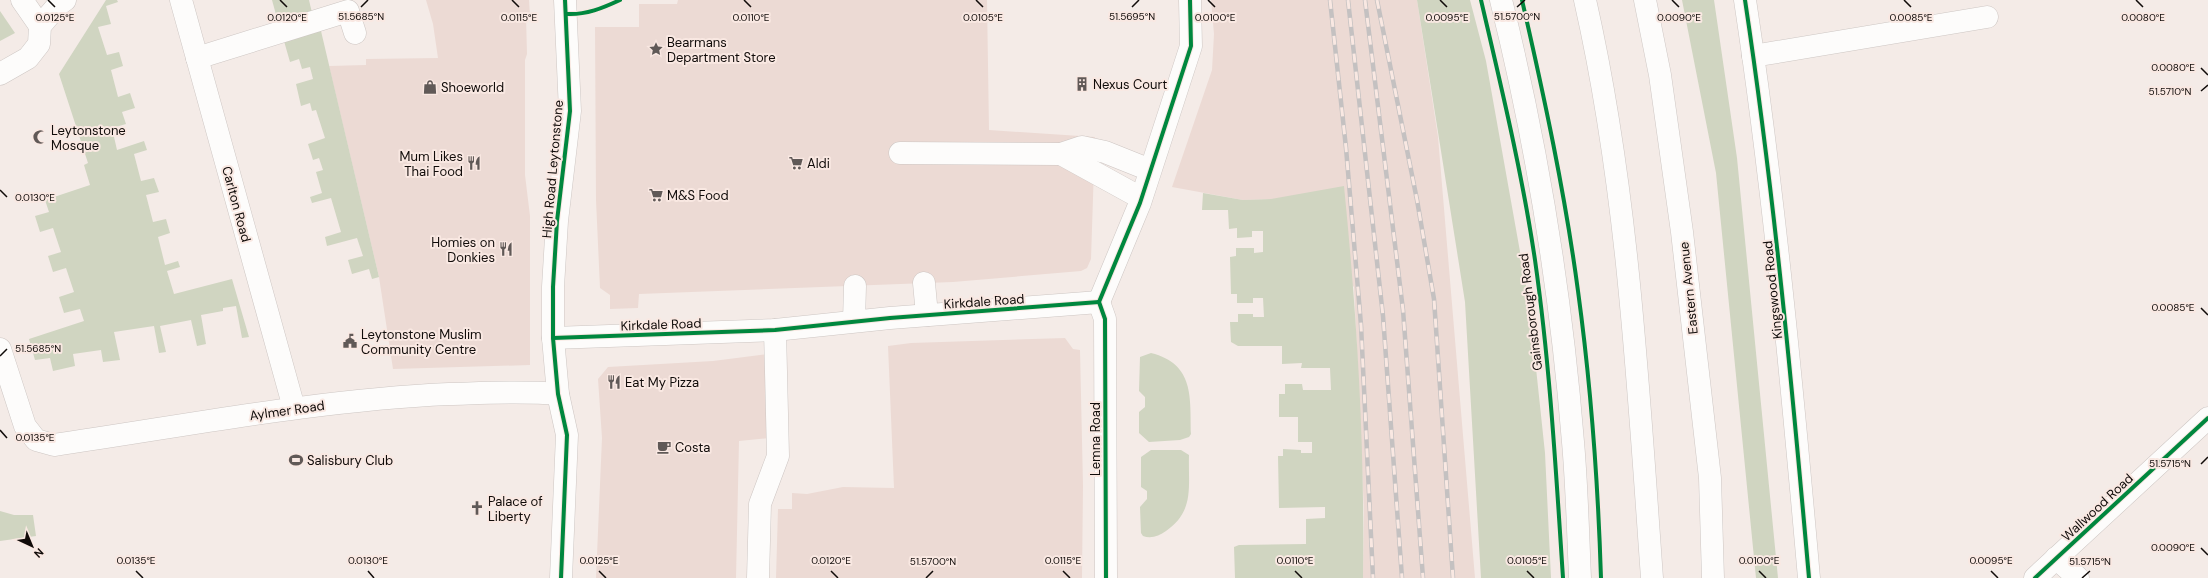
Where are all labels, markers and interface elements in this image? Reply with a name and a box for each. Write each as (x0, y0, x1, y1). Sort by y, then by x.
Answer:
text: 51.5685°N (338, 10, 384, 23)
text: 51.5695°N (1109, 10, 1155, 23)
text: 51.5700°N (1494, 10, 1540, 23)
text: 0.0125°E (36, 11, 75, 24)
text: 0.0120°E (267, 11, 307, 24)
text: 0.0115°E (501, 11, 537, 24)
text: 0.0110°E (732, 11, 770, 24)
text: 0.0105°E (963, 11, 1003, 24)
text: 0.0100°E (1195, 11, 1236, 24)
text: 0.0095°E (1425, 11, 1469, 24)
text: 0.0090°E (1657, 11, 1701, 24)
text: 0.0085°E (1890, 11, 1933, 24)
text: 0.0080°E (2121, 11, 2165, 24)
place label: Bearmans Department Store (667, 34, 776, 66)
place icon: Bearmans Department Store (648, 41, 664, 57)
text: 0.0080°E (2151, 61, 2195, 74)
building icon: Nexus Court (1074, 76, 1090, 92)
place label: Nexus Court (1093, 76, 1167, 93)
shop icon: Shoeworld (422, 79, 438, 95)
place label: Shoeworld (441, 79, 504, 96)
text: 51.5710°N (2149, 85, 2191, 98)
street label: High Road Leytonstone (538, 99, 567, 239)
place label: Leytonstone Mosque (51, 122, 126, 154)
mosque icon: Leytonstone Mosque (32, 129, 48, 145)
place label: Mum Likes Thai Food (400, 148, 463, 180)
restaurant icon: Mum Likes Thai Food (466, 155, 482, 171)
supermarket icon: Aldi (788, 155, 804, 171)
place label: Aldi (807, 155, 830, 172)
street label: Carlton Road (218, 164, 255, 244)
supermarket icon: M&S Food (648, 187, 664, 203)
place label: M&S Food (667, 187, 729, 204)
text: 0.0130°E (15, 191, 55, 204)
place label: Homies on Donkies (431, 234, 495, 266)
street label: Kingswood Road (1759, 240, 1786, 340)
restaurant icon: Homies on Donkies (498, 241, 514, 257)
street label: Eastern Avenue (1675, 241, 1702, 335)
street label: Gainsborough Road (1515, 252, 1546, 372)
street label: Kirkdale Road (943, 290, 1025, 313)
text: 0.0085°E (2152, 301, 2195, 314)
street label: Kirkdale Road (620, 315, 702, 334)
place label: Leytonstone Muslim Community Centre (361, 326, 482, 358)
public building icon: Leytonstone Muslim Community Centre (342, 333, 358, 349)
text: 51.5685°N (15, 342, 61, 355)
restaurant icon: Eat My Pizza (606, 374, 622, 390)
place label: Eat My Pizza (625, 374, 699, 391)
street label: Aylmer Road (249, 397, 326, 424)
street label: Lemna Road (1087, 402, 1104, 476)
text: 0.0135°E (15, 431, 55, 444)
cafe icon: Costa (656, 439, 672, 455)
place label: Costa (675, 439, 710, 456)
sports icon: Salisbury Club (288, 452, 304, 468)
place label: Salisbury Club (307, 452, 393, 469)
text: 51.5715°N (2149, 457, 2191, 470)
street label: Wallwood Road (2058, 470, 2137, 545)
place label: Palace of Liberty (488, 493, 543, 525)
church icon: Palace of Liberty (469, 500, 485, 516)
north arrow (12, 526, 52, 566)
text: 0.0090°E (2151, 541, 2195, 554)
text: N (31, 545, 47, 561)
text: 0.0135°E (116, 554, 156, 567)
text: 0.0130°E (348, 554, 388, 567)
text: 0.0125°E (580, 554, 619, 567)
text: 0.0120°E (811, 554, 851, 567)
text: 0.0115°E (1045, 554, 1081, 567)
text: 0.0110°E (1276, 554, 1314, 567)
text: 0.0105°E (1507, 554, 1547, 567)
text: 0.0100°E (1739, 554, 1780, 567)
text: 0.0095°E (1969, 554, 2013, 567)
text: 51.5700°N (910, 555, 956, 568)
text: 51.5715°N (2069, 555, 2111, 568)

